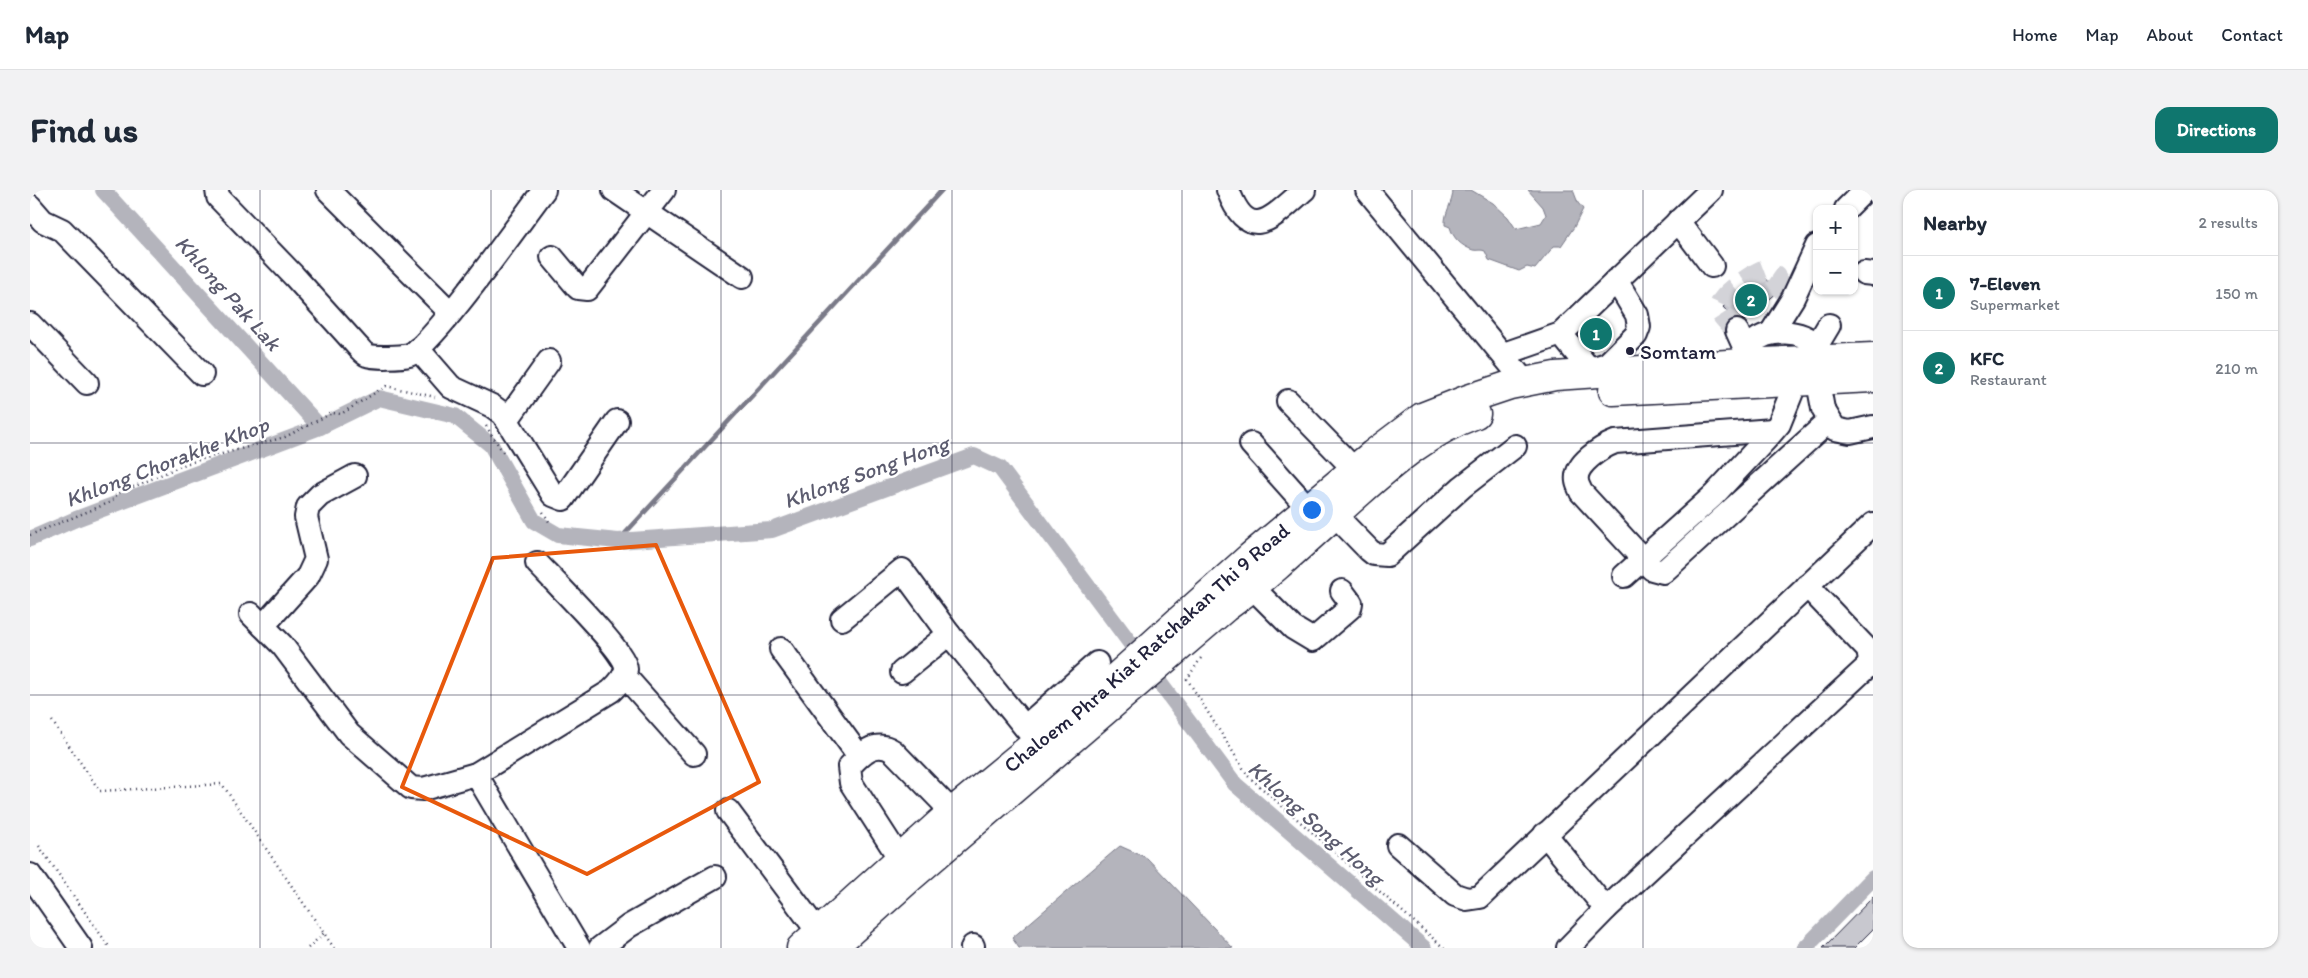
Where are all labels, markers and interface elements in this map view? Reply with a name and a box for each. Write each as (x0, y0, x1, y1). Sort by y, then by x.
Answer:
text: Map (25, 20, 69, 49)
text: Home (2012, 24, 2058, 46)
text: Map (2086, 24, 2119, 46)
text: About (2147, 24, 2193, 46)
text: Contact (2221, 24, 2283, 46)
button: Directions (2155, 107, 2278, 153)
text: Find us (30, 109, 138, 151)
map controls (1813, 205, 1858, 295)
button: + (1813, 205, 1858, 250)
text: Nearby (1923, 210, 1987, 235)
text: 2 results (2198, 213, 2258, 232)
water label: Khlong Pak Lak (169, 230, 288, 357)
button: − (1813, 250, 1858, 295)
text: 7-Eleven (1970, 272, 2041, 295)
pin: 2 (1735, 281, 1767, 319)
text: 1 (1935, 284, 1943, 303)
text: 150 m (2215, 284, 2258, 303)
text: Supermarket (1970, 295, 2060, 314)
pin: 1 (1580, 315, 1612, 353)
place label: Somtam (1640, 339, 1716, 364)
marker: Somtam (1624, 345, 1636, 357)
text: KFC (1970, 347, 2004, 370)
text: 2 (1935, 359, 1943, 378)
text: 210 m (2215, 359, 2258, 378)
text: Restaurant (1970, 370, 2047, 389)
water label: Khlong Chorakhe Khop (62, 410, 274, 513)
water label: Khlong Song Hong (780, 429, 955, 514)
your location (1299, 497, 1325, 523)
street label: Chaloem Phra Kiat Ratchakan Thi 9 Road (998, 517, 1294, 777)
water label: Khlong Song Hong (1242, 755, 1392, 893)

